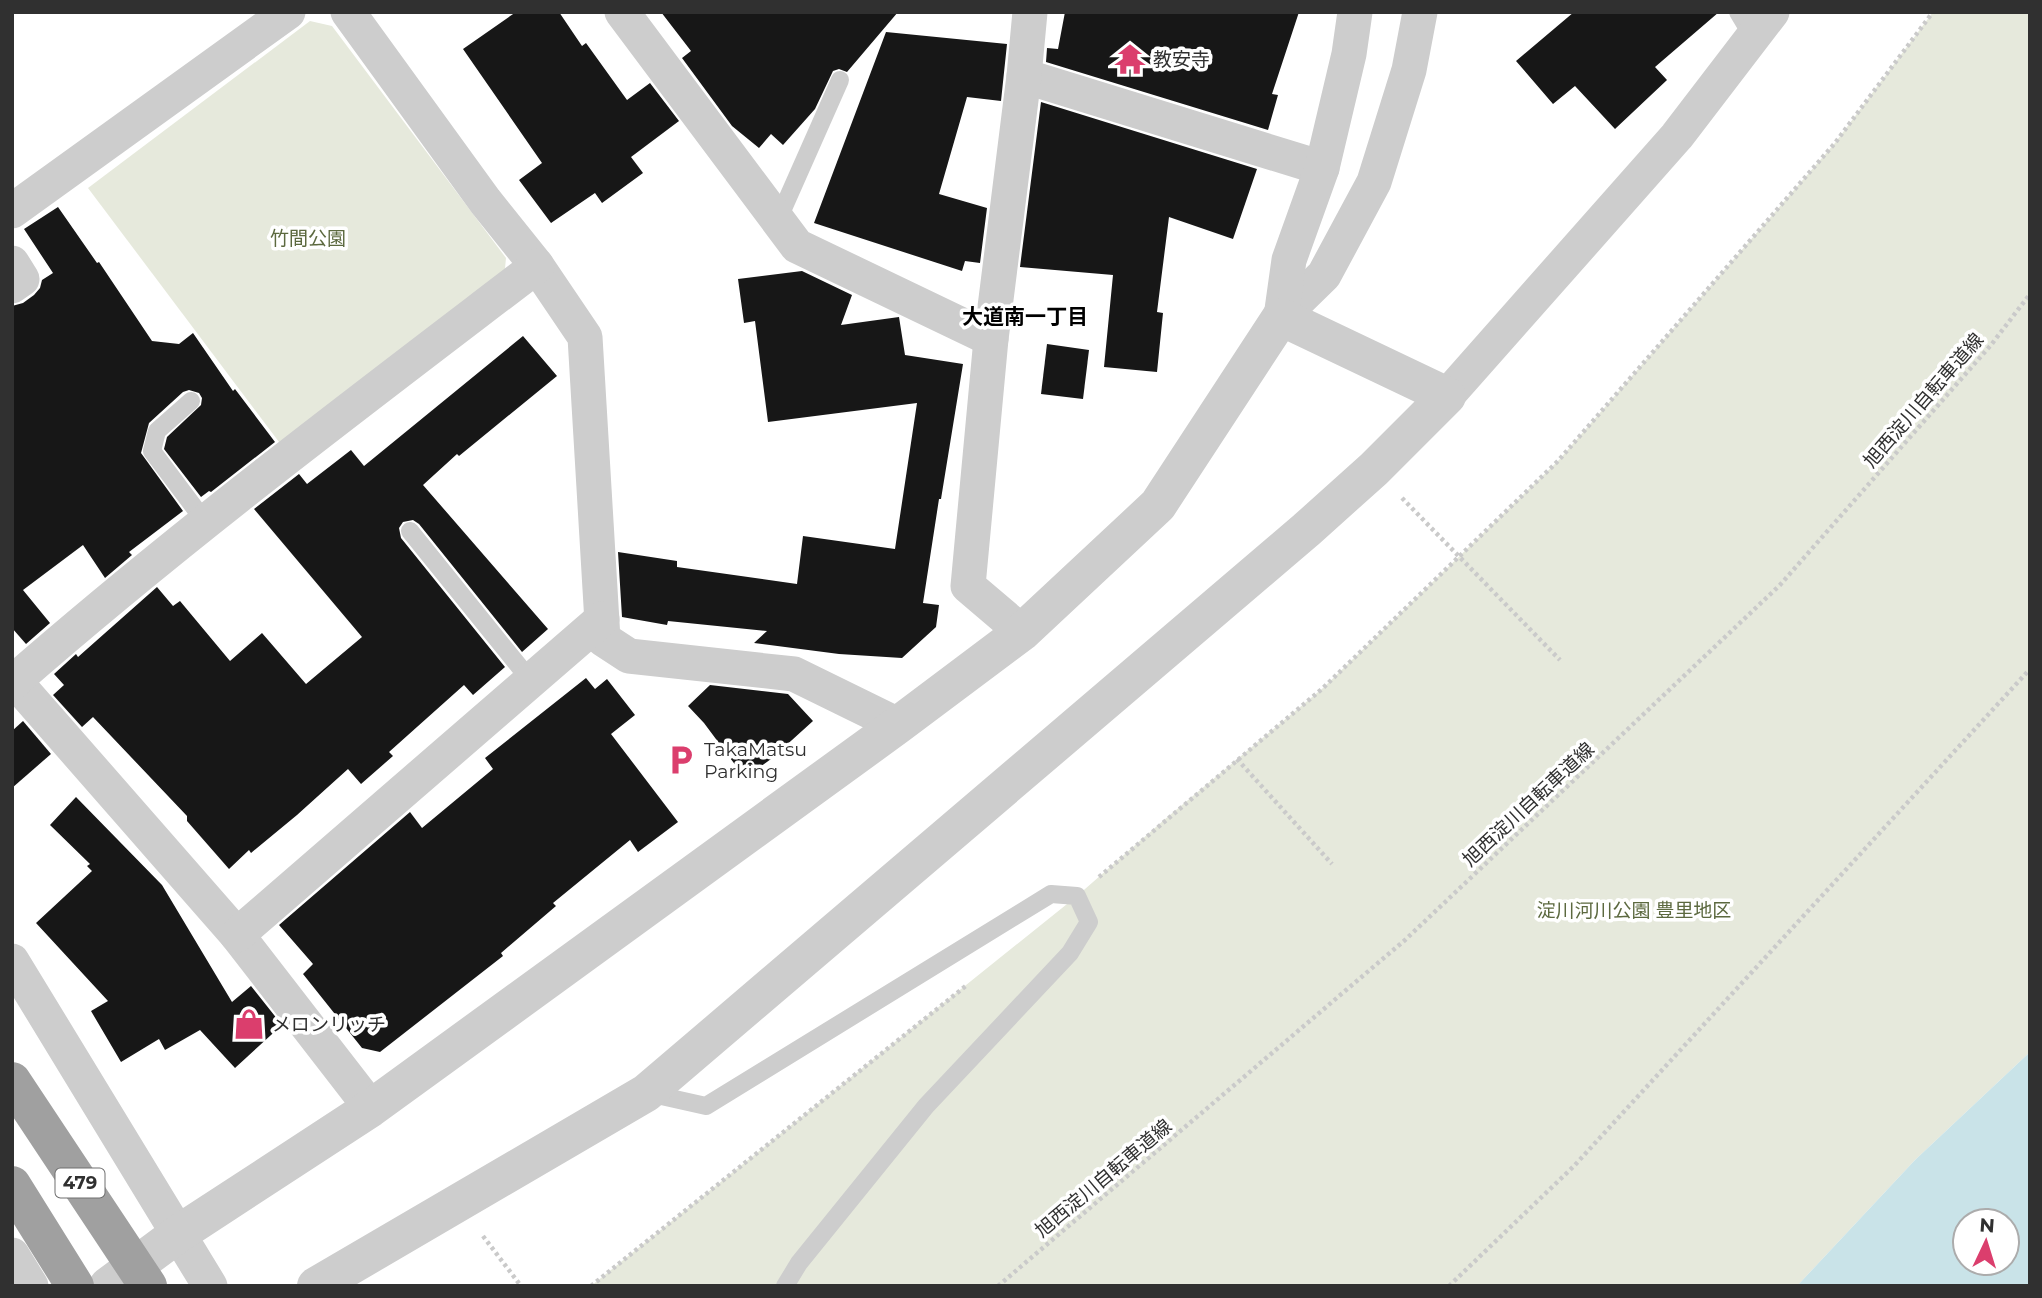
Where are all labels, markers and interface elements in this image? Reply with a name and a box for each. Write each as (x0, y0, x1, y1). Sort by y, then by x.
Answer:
temple icon: 教安寺 (1113, 42, 1147, 76)
place label: 教安寺 (1153, 48, 1210, 71)
park label: 竹間公園 (270, 227, 346, 250)
district label: 大道南一丁目 (962, 304, 1088, 329)
street label: 旭西淀川自転車道線 (1859, 328, 1988, 472)
place label: TakaMatsu Parking (704, 738, 807, 783)
street label: 旭西淀川自転車道線 (1458, 738, 1599, 871)
parking icon: TakaMatsu Parking (664, 743, 698, 777)
park label: 淀川河川公園 豊里地区 (1537, 899, 1731, 922)
shop icon: メロンリッチ (232, 1007, 266, 1041)
place label: メロンリッチ (272, 1013, 386, 1036)
street label: 旭西淀川自転車道線 (1030, 1115, 1176, 1242)
road number: 479 (56, 1168, 104, 1198)
north arrow (1951, 1207, 2021, 1277)
text: N (1979, 1214, 1996, 1238)

